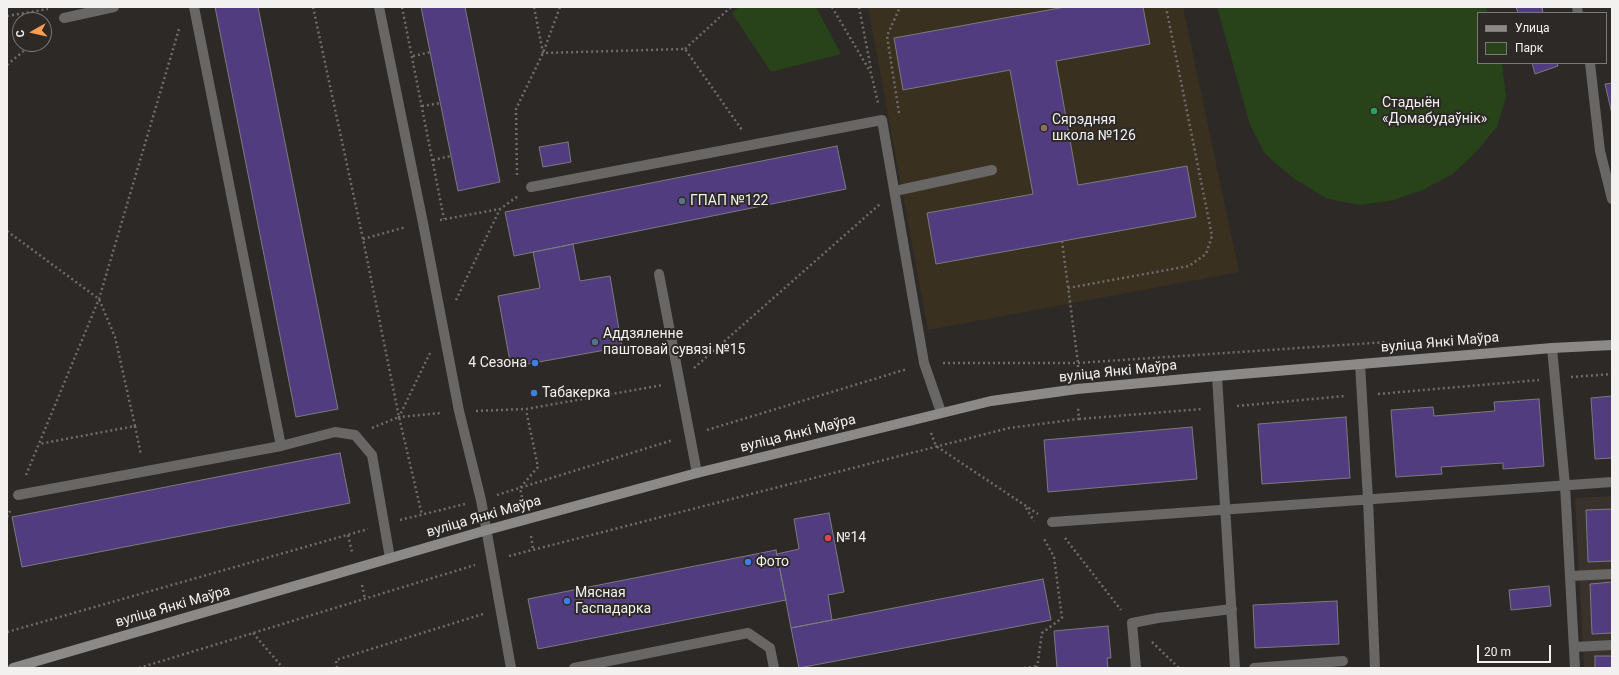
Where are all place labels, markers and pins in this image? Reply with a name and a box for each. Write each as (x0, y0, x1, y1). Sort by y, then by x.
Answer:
place label: Стадыён «Домабудаўнік» (1382, 95, 1487, 128)
marker: Стадыён «Домабудаўнік» (1369, 106, 1379, 116)
place label: Сярэдняя школа №126 (1052, 112, 1136, 144)
marker: Сярэдняя школа №126 (1039, 123, 1049, 133)
place label: ГПАП №122 (690, 193, 768, 209)
marker: ГПАП №122 (677, 196, 687, 206)
place label: Аддзяленне паштовай сувязі №15 (603, 326, 745, 358)
marker: Аддзяленне паштовай сувязі №15 (590, 337, 600, 347)
place label: 4 Сезона (468, 355, 527, 371)
marker: 4 Сезона (530, 358, 540, 368)
place label: Табакерка (542, 385, 610, 401)
marker: Табакерка (529, 388, 539, 398)
place label: №14 (836, 530, 866, 546)
marker: №14 (823, 533, 833, 543)
place label: Фото (756, 554, 789, 570)
marker: Фото (743, 557, 753, 567)
place label: Мясная Гаспадарка (575, 585, 651, 618)
marker: Мясная Гаспадарка (562, 596, 572, 606)

